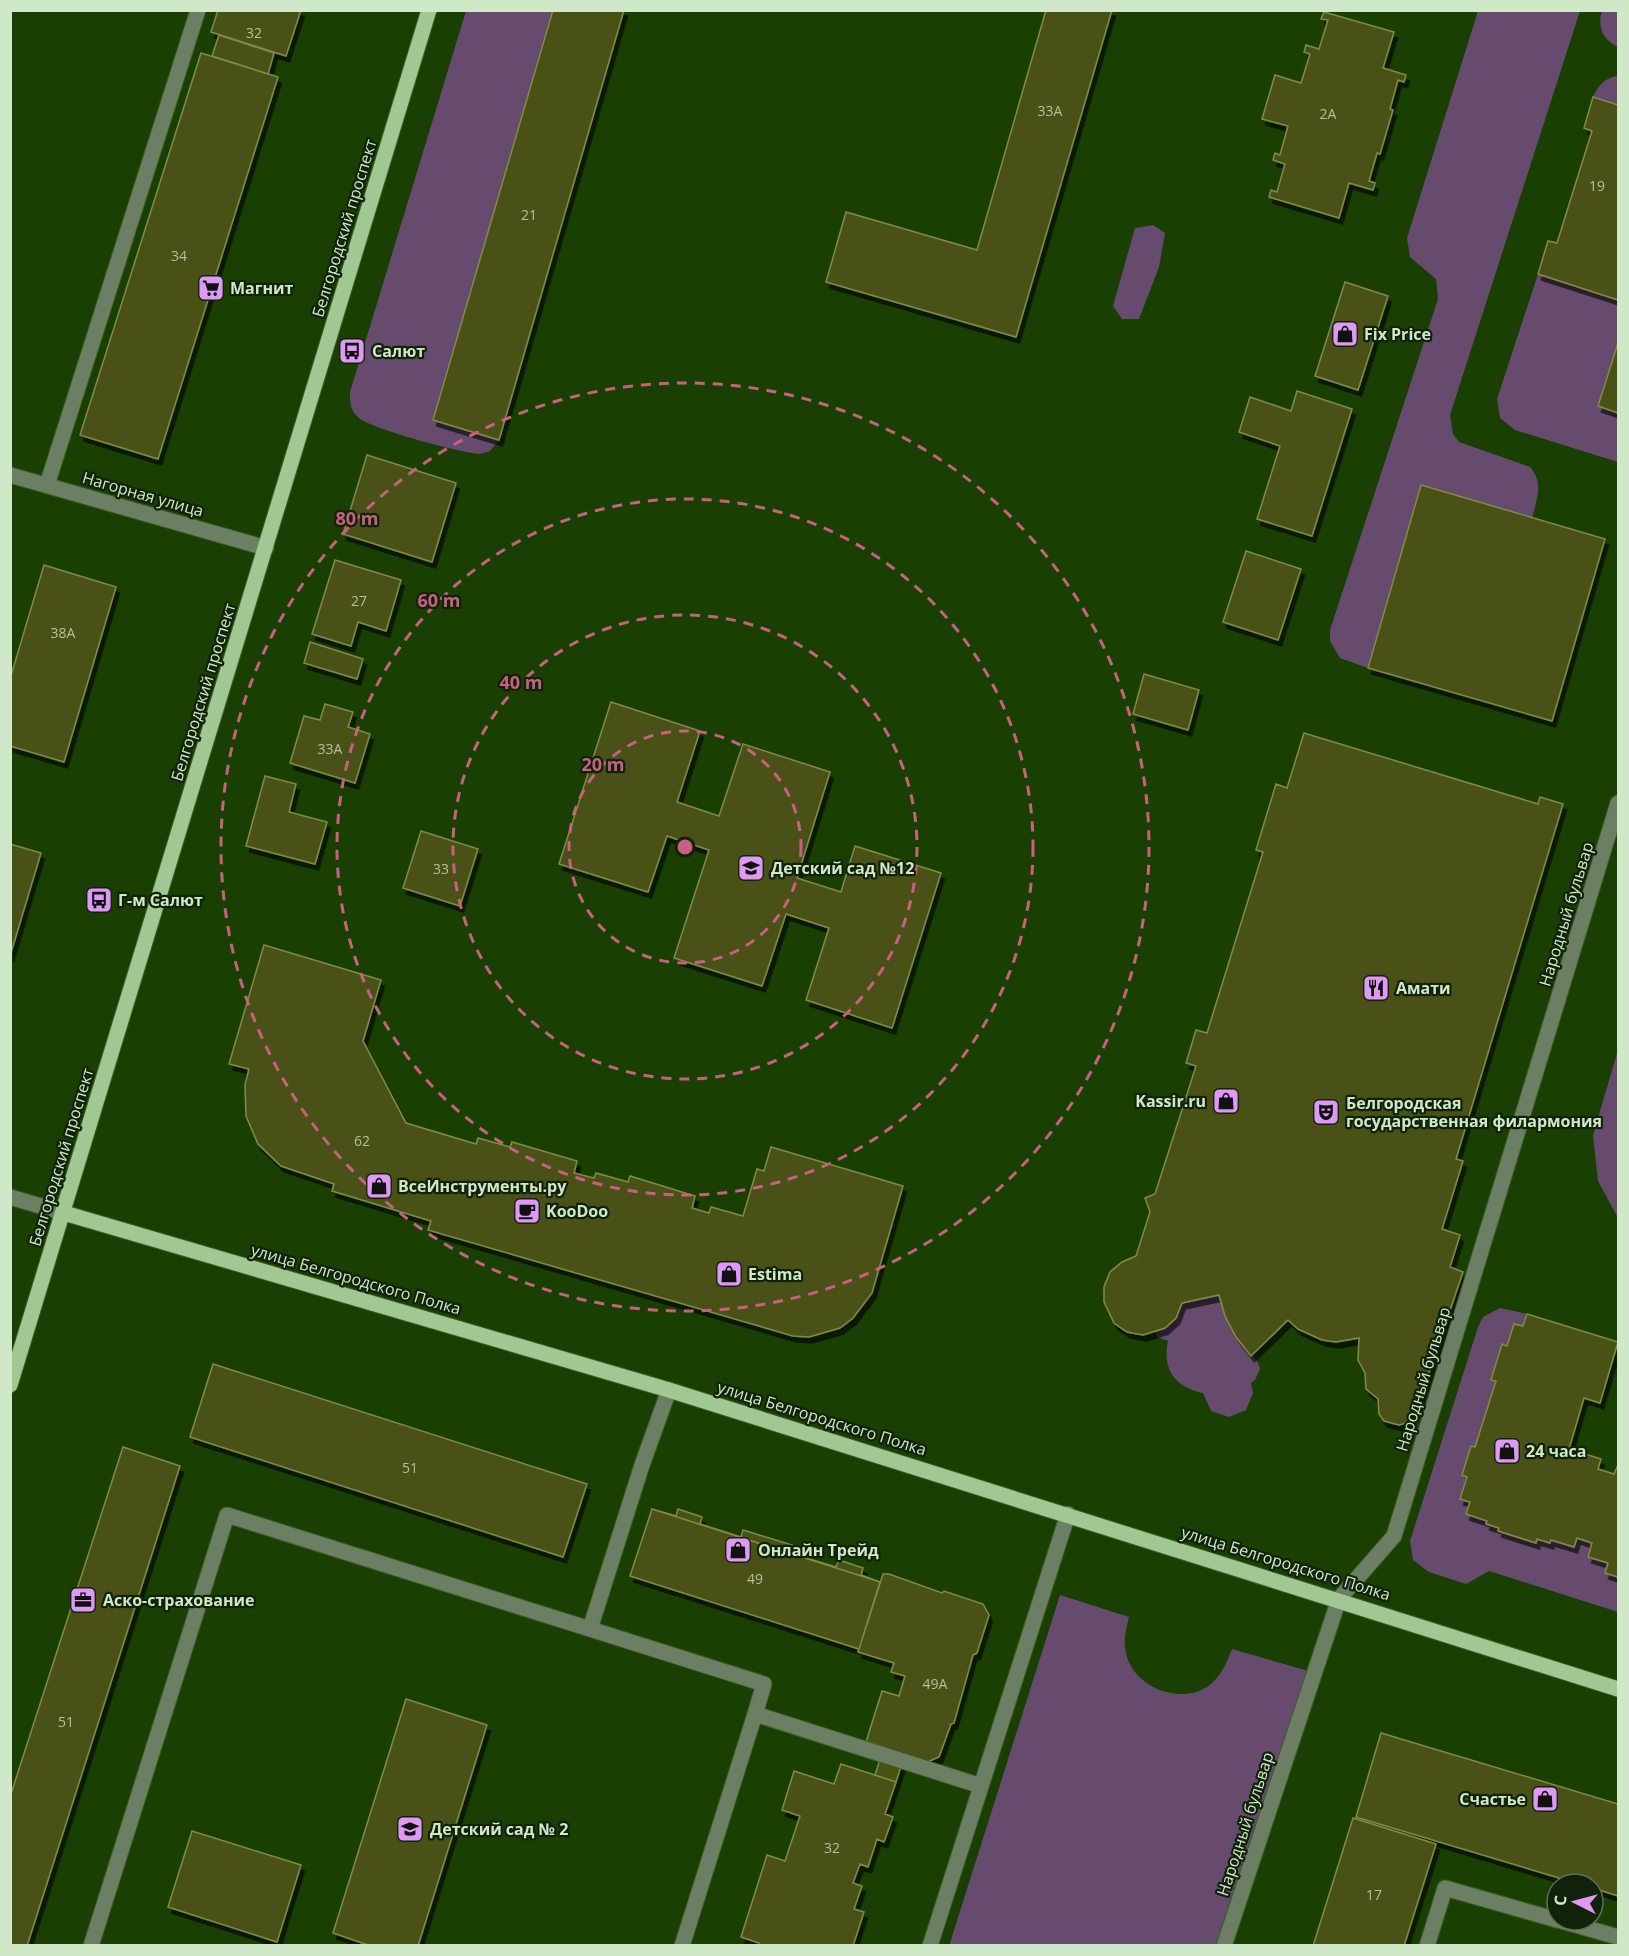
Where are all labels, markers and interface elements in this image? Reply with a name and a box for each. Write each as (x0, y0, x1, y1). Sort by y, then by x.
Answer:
house number: 32 (246, 23, 262, 42)
house number: 33А (1038, 101, 1063, 120)
house number: 2А (1320, 104, 1337, 123)
street label: Белгородский проспект (306, 136, 382, 320)
house number: 19 (1589, 176, 1605, 195)
house number: 21 (521, 205, 537, 224)
house number: 34 (171, 246, 187, 265)
supermarket icon: Магнит (196, 273, 226, 303)
place label: Магнит (230, 277, 294, 299)
shop icon: Fix Price (1330, 319, 1360, 349)
place label: Fix Price (1364, 323, 1431, 345)
bus stop icon: Салют (337, 336, 367, 366)
place label: Салют (372, 340, 425, 362)
street label: Нагорная улица (80, 466, 206, 522)
text: 80 m (336, 506, 378, 530)
text: 60 m (418, 588, 460, 612)
house number: 27 (351, 591, 367, 610)
street label: Белгородский проспект (165, 600, 241, 784)
house number: 38А (51, 623, 76, 642)
text: 40 m (500, 670, 542, 694)
house number: 33А (318, 739, 343, 758)
text: 20 m (582, 752, 624, 776)
centre of rings (675, 837, 695, 857)
street label: Народный бульвар (1534, 839, 1598, 989)
school or university icon: Детский сад №12 (736, 853, 766, 883)
place label: Детский сад №12 (771, 857, 914, 879)
house number: 33 (433, 859, 449, 878)
bus stop icon: Г-м Салют (84, 885, 114, 915)
place label: Г-м Салют (118, 889, 203, 911)
restaurant icon: Амати (1361, 973, 1391, 1003)
place label: Амати (1396, 977, 1451, 999)
street label: Белгородский проспект (23, 1065, 99, 1249)
shop icon: Kassir.ru (1211, 1086, 1241, 1116)
place label: Kassir.ru (1135, 1090, 1206, 1112)
place label: Белгородская государственная филармония (1346, 1092, 1602, 1132)
theatre icon: Белгородская государственная филармония (1311, 1097, 1341, 1127)
house number: 62 (354, 1131, 370, 1150)
shop icon: ВсеИнструменты.ру (364, 1171, 394, 1201)
place label: ВсеИнструменты.ру (398, 1175, 567, 1197)
cafe icon: KooDoo (512, 1196, 542, 1226)
place label: KooDoo (546, 1200, 608, 1222)
street label: улица Белгородского Полка (249, 1238, 463, 1320)
shop icon: Estima (714, 1259, 744, 1289)
place label: Estima (748, 1263, 802, 1285)
street label: Народный бульвар (1391, 1304, 1455, 1454)
street label: улица Белгородского Полка (715, 1376, 929, 1460)
shop icon: 24 часа (1492, 1436, 1522, 1466)
place label: 24 часа (1526, 1440, 1587, 1462)
house number: 51 (402, 1458, 418, 1477)
street label: улица Белгородского Полка (1179, 1521, 1393, 1605)
shop icon: Онлайн Трейд (723, 1535, 753, 1565)
place label: Онлайн Трейд (758, 1539, 879, 1561)
house number: 49 (747, 1569, 763, 1588)
office icon: Аско-страхование (68, 1585, 98, 1615)
place label: Аско-страхование (103, 1589, 255, 1611)
house number: 49А (923, 1674, 948, 1693)
house number: 51 (58, 1712, 74, 1731)
street label: Народный бульвар (1211, 1749, 1279, 1899)
shop icon: Счастье (1530, 1784, 1560, 1814)
place label: Счастье (1459, 1788, 1526, 1810)
school or university icon: Детский сад № 2 (395, 1814, 425, 1844)
place label: Детский сад № 2 (430, 1818, 568, 1840)
house number: 32 (824, 1838, 840, 1857)
north arrow (1545, 1872, 1605, 1932)
house number: 17 (1366, 1885, 1382, 1904)
text: С (1549, 1894, 1572, 1907)

